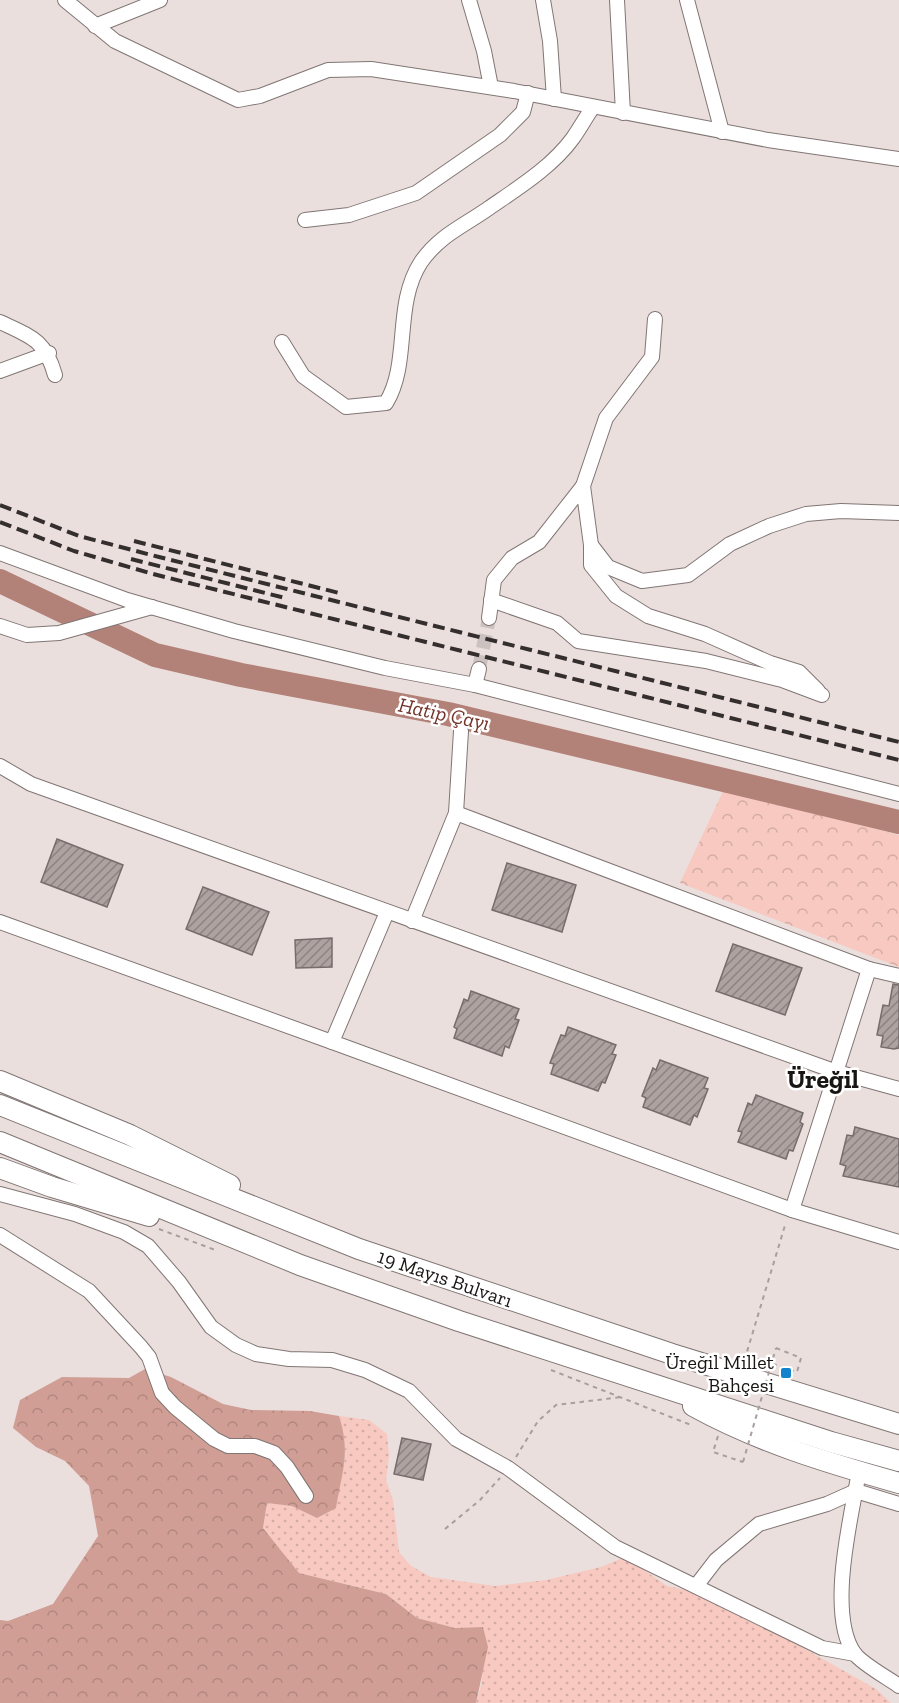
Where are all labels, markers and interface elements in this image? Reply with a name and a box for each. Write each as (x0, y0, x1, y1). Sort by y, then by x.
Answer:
water label: Hatip Çayı (396, 692, 492, 735)
district label: Üreğil (787, 1063, 859, 1095)
street label: 19 Mayıs Bulvarı (374, 1244, 516, 1312)
place label: Üreğil Millet Bahçesi (665, 1350, 775, 1397)
marker: Üreğil Millet Bahçesi (779, 1366, 793, 1380)

